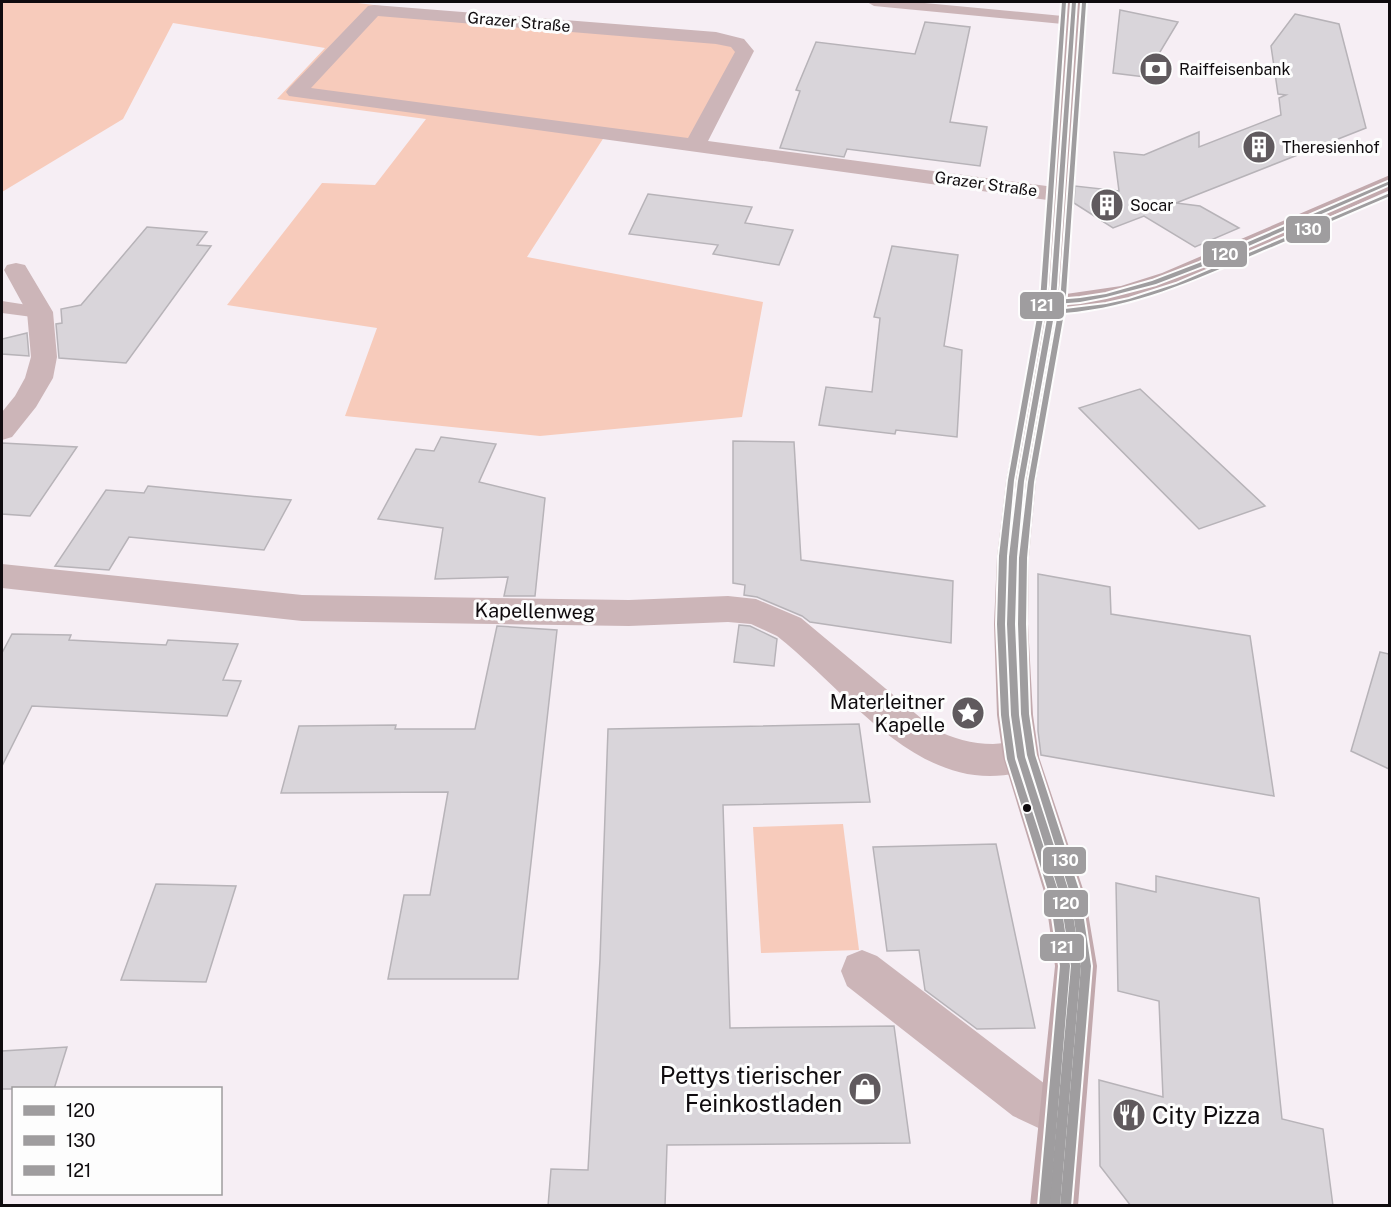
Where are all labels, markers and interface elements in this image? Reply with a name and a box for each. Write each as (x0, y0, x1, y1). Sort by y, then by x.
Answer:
street label: Grazer Straße (467, 8, 571, 36)
bank icon: Raiffeisenbank (1138, 51, 1174, 87)
place label: Raiffeisenbank (1179, 60, 1291, 79)
building icon: Theresienhof (1241, 129, 1277, 165)
place label: Theresienhof (1282, 138, 1380, 157)
street label: Grazer Straße (934, 167, 1038, 201)
building icon: Socar (1089, 187, 1125, 223)
place label: Socar (1130, 196, 1173, 215)
line badge: 130 (1285, 215, 1331, 244)
text: 130 (1294, 220, 1322, 239)
line badge: 120 (1202, 240, 1248, 268)
text: 120 (1211, 245, 1239, 264)
line badge: 121 (1019, 291, 1065, 320)
text: 121 (1030, 296, 1054, 315)
street label: Kapellenweg (474, 598, 596, 624)
place label: Materleitner Kapelle (830, 690, 945, 737)
place icon: Materleitner Kapelle (950, 695, 986, 731)
unlabelled marker (1021, 802, 1033, 814)
line badge: 130 (1042, 846, 1087, 875)
text: 130 (1051, 851, 1079, 870)
line badge: 120 (1043, 889, 1089, 918)
text: 120 (1052, 894, 1080, 913)
line badge: 121 (1039, 933, 1085, 962)
text: 121 (1050, 938, 1074, 957)
place label: Pettys tierischer Feinkostladen (660, 1061, 842, 1117)
shop icon: Pettys tierischer Feinkostladen (847, 1071, 883, 1107)
legend (12, 1087, 222, 1195)
restaurant icon: City Pizza (1111, 1097, 1147, 1133)
text: 120 (66, 1100, 95, 1121)
place label: City Pizza (1152, 1101, 1260, 1129)
text: 130 (66, 1130, 96, 1151)
text: 121 (66, 1160, 91, 1181)

